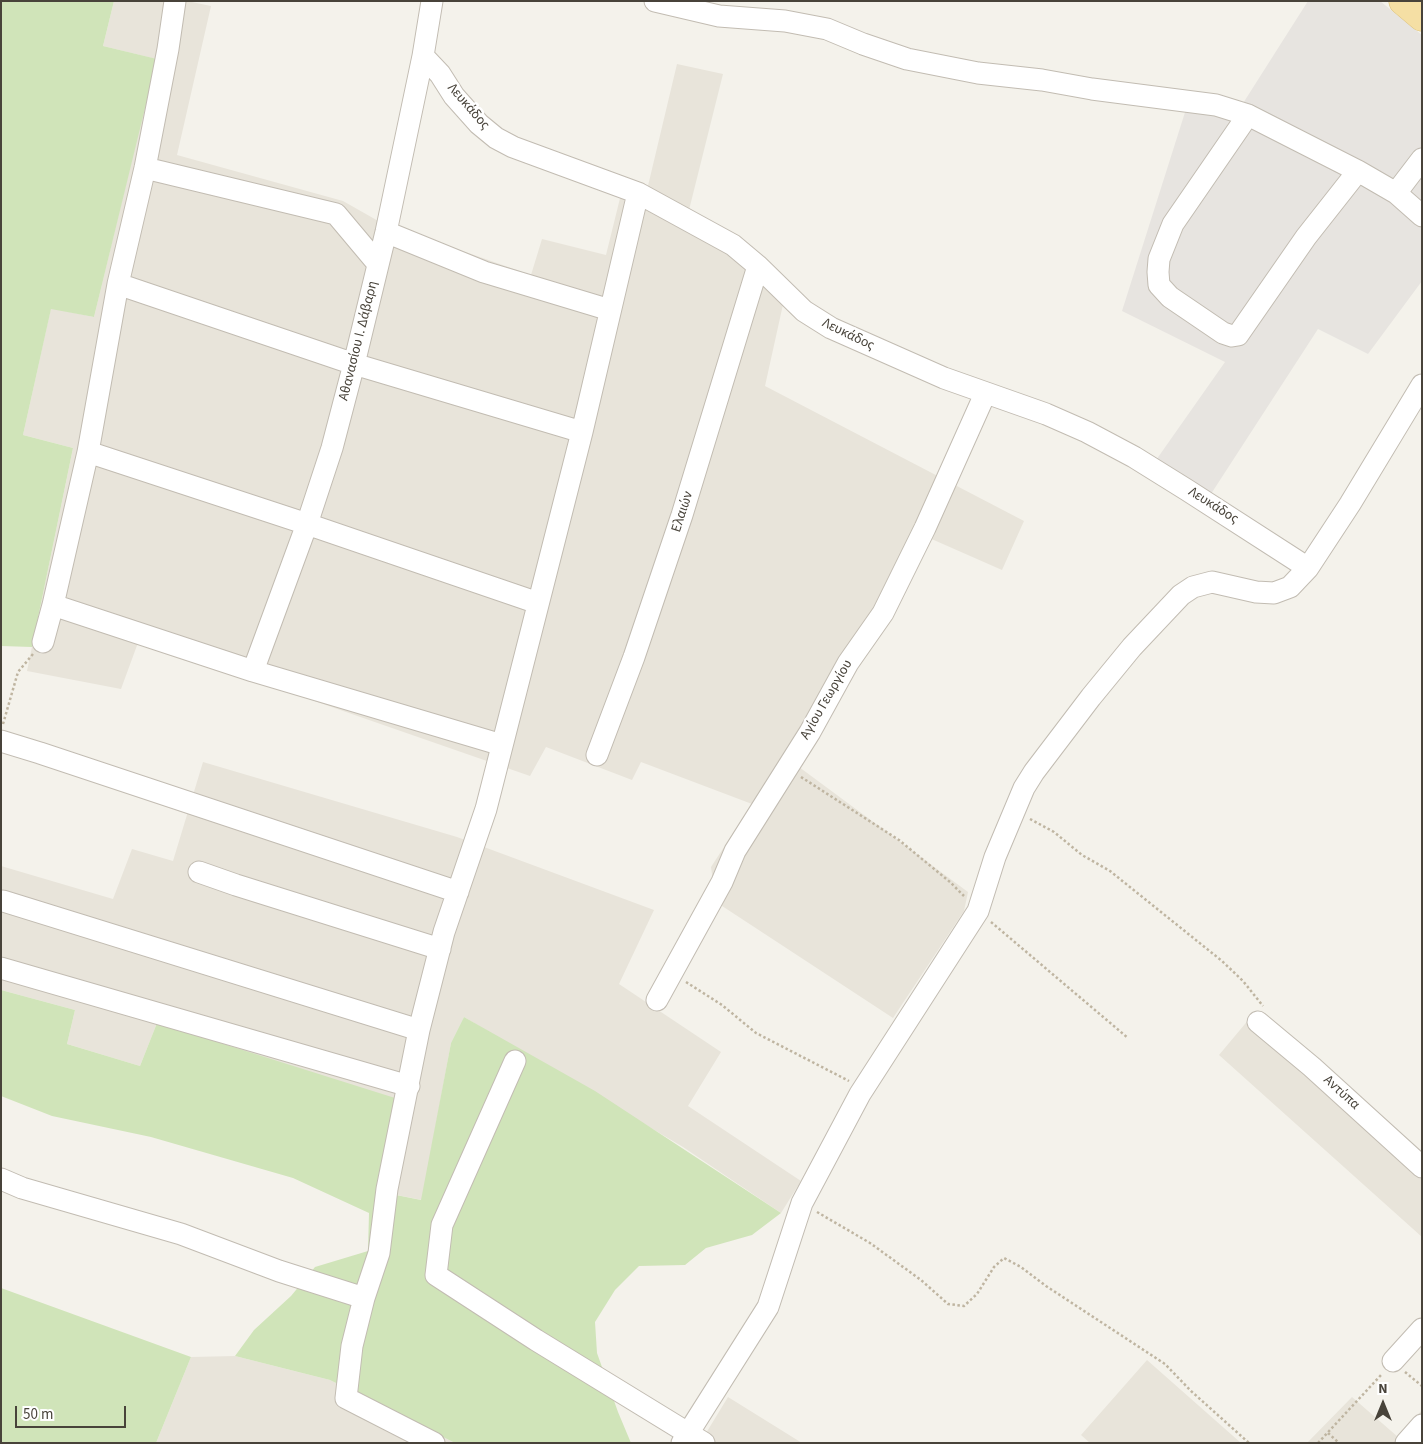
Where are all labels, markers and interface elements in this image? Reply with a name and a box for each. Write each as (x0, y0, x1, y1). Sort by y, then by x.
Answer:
street label: Λευκάδος (443, 80, 493, 134)
street label: Αθανασίου Ι. Δάβαρη (336, 279, 382, 403)
street label: Λευκάδος (819, 315, 877, 355)
street label: Λευκάδος (1185, 484, 1241, 528)
street label: Ελαιών (669, 489, 697, 535)
street label: Αγίου Γεωργίου (797, 657, 857, 743)
street label: Αντύπα (1319, 1072, 1363, 1114)
north arrow (1358, 1379, 1408, 1429)
text: N (1378, 1379, 1388, 1399)
scale bar (18, 1396, 129, 1428)
text: 50 m (23, 1404, 53, 1425)

